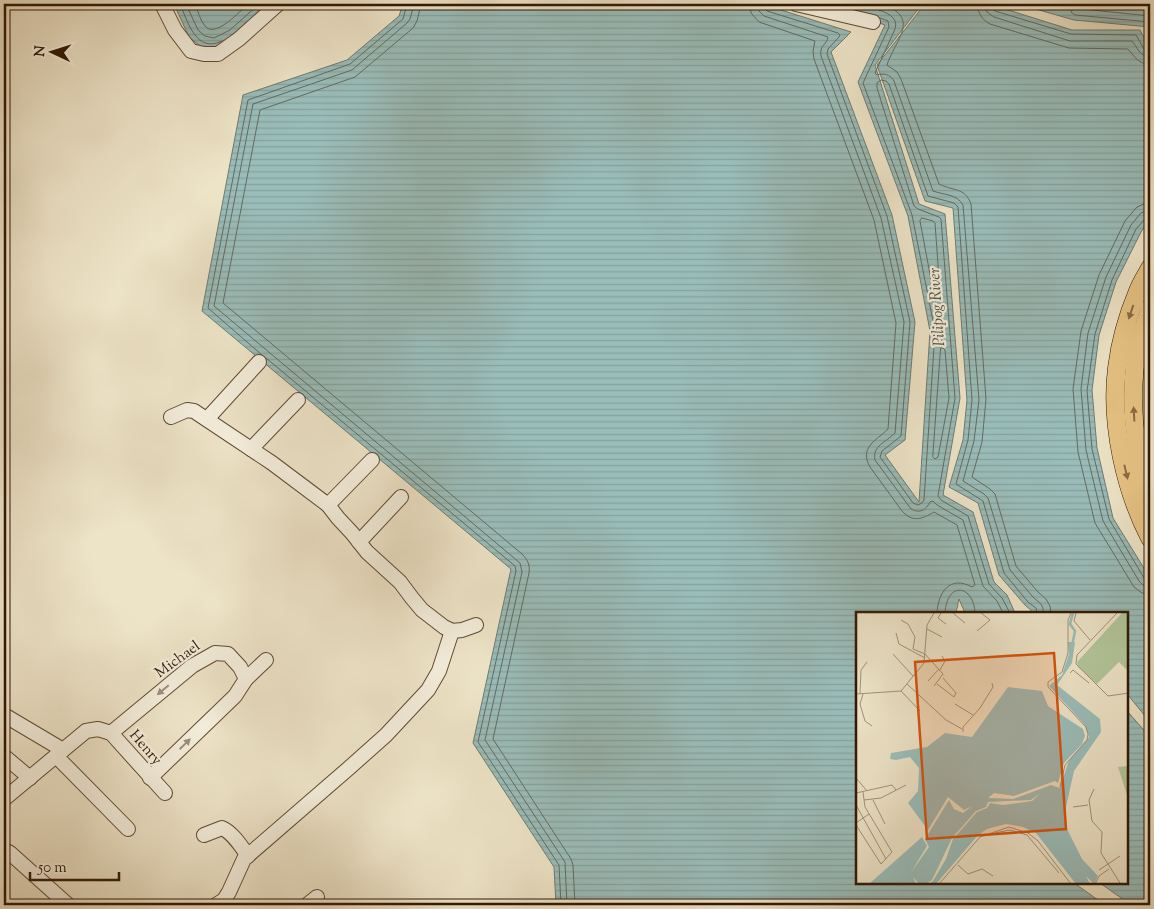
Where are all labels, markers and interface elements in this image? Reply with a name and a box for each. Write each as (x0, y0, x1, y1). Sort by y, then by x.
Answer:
north arrow (28, 28, 78, 78)
text: N (31, 45, 51, 58)
water label: Pilipog River (924, 267, 952, 347)
one-way arrow (1126, 305, 1134, 320)
one-way arrow (1130, 405, 1138, 421)
one-way arrow (1122, 464, 1130, 479)
inset map (856, 612, 1129, 884)
street label: Michael (151, 636, 205, 684)
one-way arrow (157, 684, 169, 695)
street label: Henry (124, 726, 167, 771)
one-way arrow (179, 738, 191, 750)
scale bar (30, 849, 119, 881)
text: 50 m (37, 858, 67, 879)

